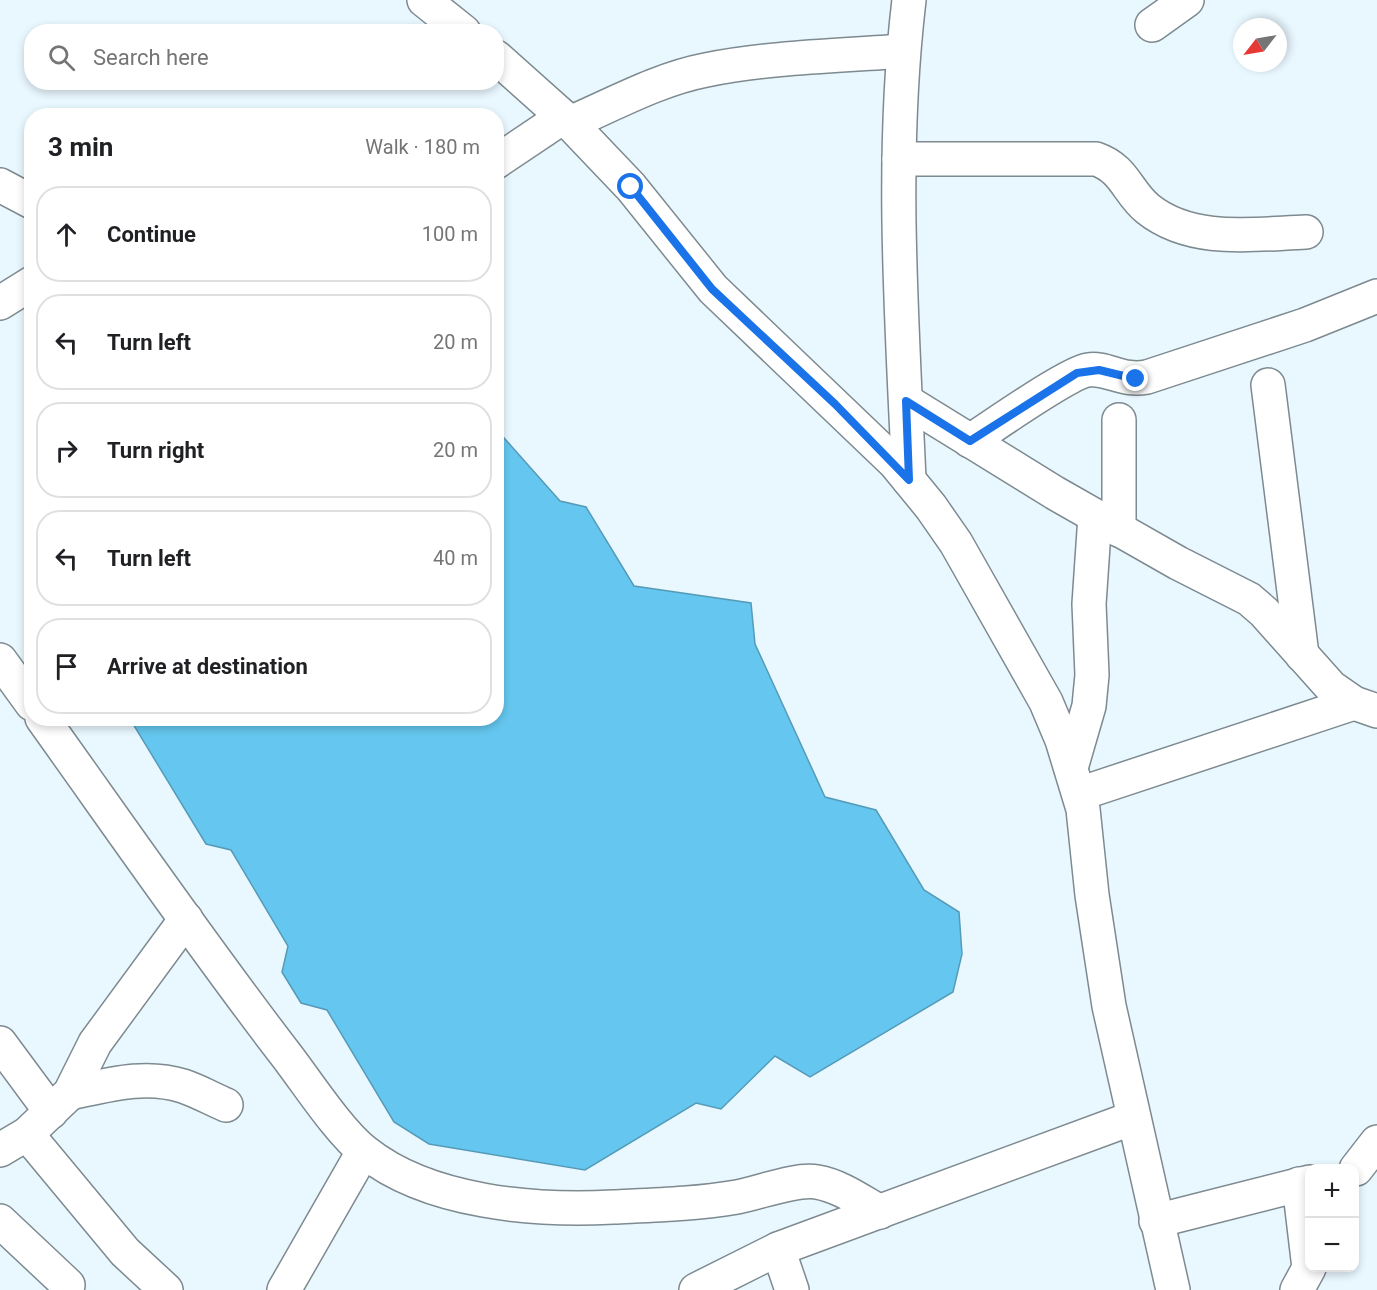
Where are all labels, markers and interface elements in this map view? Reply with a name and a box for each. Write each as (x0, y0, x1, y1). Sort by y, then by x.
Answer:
north arrow (1233, 18, 1287, 72)
search box (24, 24, 504, 90)
icon: search (45, 41, 78, 74)
text: Search here (93, 45, 209, 70)
text: 3 min (48, 132, 113, 162)
text: Walk · 180 m (365, 135, 480, 159)
route start (617, 173, 643, 199)
icon: ahead (50, 218, 83, 251)
text: Continue (107, 222, 196, 247)
text: 100 m (422, 222, 478, 246)
icon: left (50, 326, 83, 359)
text: Turn left (107, 330, 191, 355)
text: 20 m (433, 330, 478, 354)
route end (1122, 365, 1148, 391)
icon: right (50, 434, 83, 467)
text: Turn right (107, 438, 204, 463)
text: 20 m (433, 438, 478, 462)
icon: left (50, 542, 83, 575)
text: Turn left (107, 546, 191, 571)
text: 40 m (433, 546, 478, 570)
icon: arrive (50, 650, 83, 683)
text: Arrive at destination (107, 654, 308, 679)
map controls (1305, 1164, 1359, 1272)
button: + (1305, 1164, 1359, 1218)
button: − (1305, 1218, 1359, 1272)

